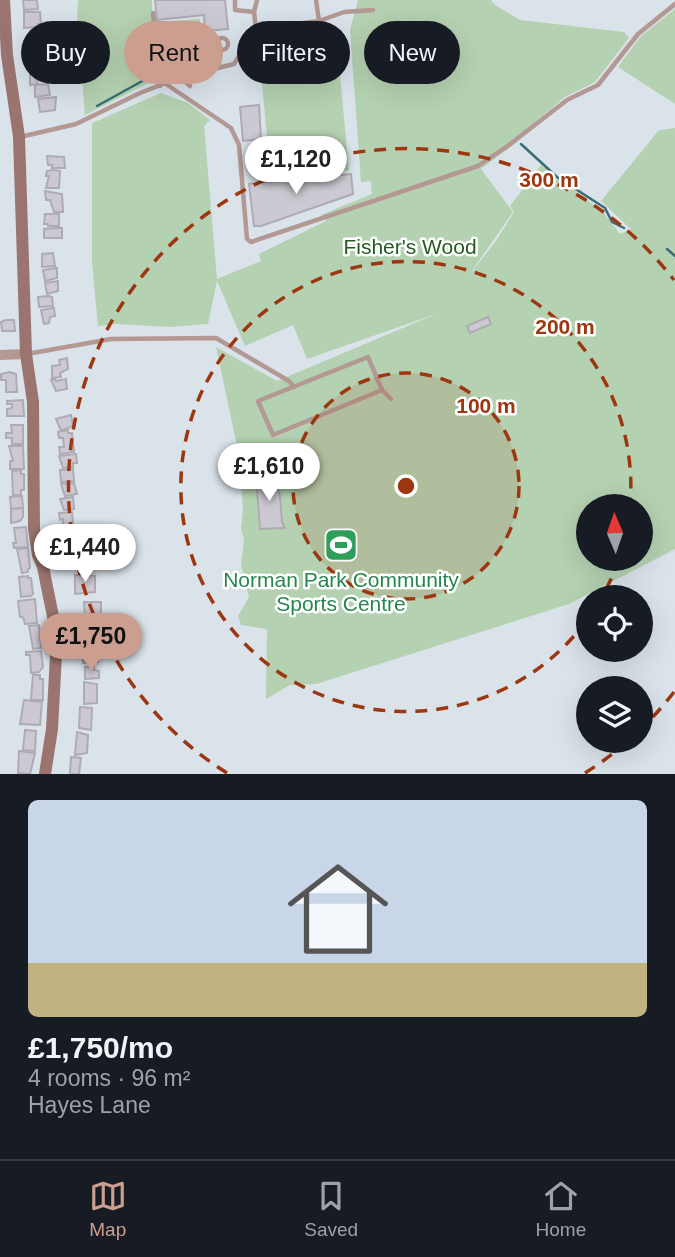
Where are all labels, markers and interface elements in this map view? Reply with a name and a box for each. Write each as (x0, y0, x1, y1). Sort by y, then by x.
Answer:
chip: Buy (21, 21, 110, 84)
chip: Rent (124, 21, 223, 84)
chip: Filters (237, 21, 350, 84)
chip: New (364, 21, 460, 84)
pin: £1,120 (239, 136, 353, 196)
text: £1,120 (261, 146, 331, 172)
text: 300 m (519, 168, 579, 191)
park label: Fisher's Wood (343, 235, 477, 258)
text: 200 m (535, 315, 595, 338)
text: 100 m (456, 394, 516, 417)
pin: £1,610 (212, 444, 326, 503)
text: £1,610 (234, 453, 304, 479)
centre of rings (394, 474, 418, 498)
north arrow (576, 494, 653, 570)
map controls (576, 494, 653, 753)
pin: £1,440 (28, 524, 142, 584)
sports icon: Norman Park Community Sports Centre (322, 526, 360, 564)
text: £1,440 (50, 534, 120, 560)
place label: Norman Park Community Sports Centre (223, 568, 459, 615)
button: locate (576, 585, 653, 662)
pin: £1,750 (34, 614, 148, 673)
text: £1,750 (56, 623, 126, 649)
button: layers (576, 676, 653, 753)
icon: home (275, 846, 401, 972)
text: £1,750/mo (28, 1031, 173, 1064)
text: 4 rooms · 96 m² (28, 1065, 190, 1091)
text: Hayes Lane (28, 1092, 151, 1118)
tab: Map (89, 1177, 127, 1241)
tab: Saved (304, 1177, 358, 1241)
tab: Home (536, 1177, 586, 1241)

